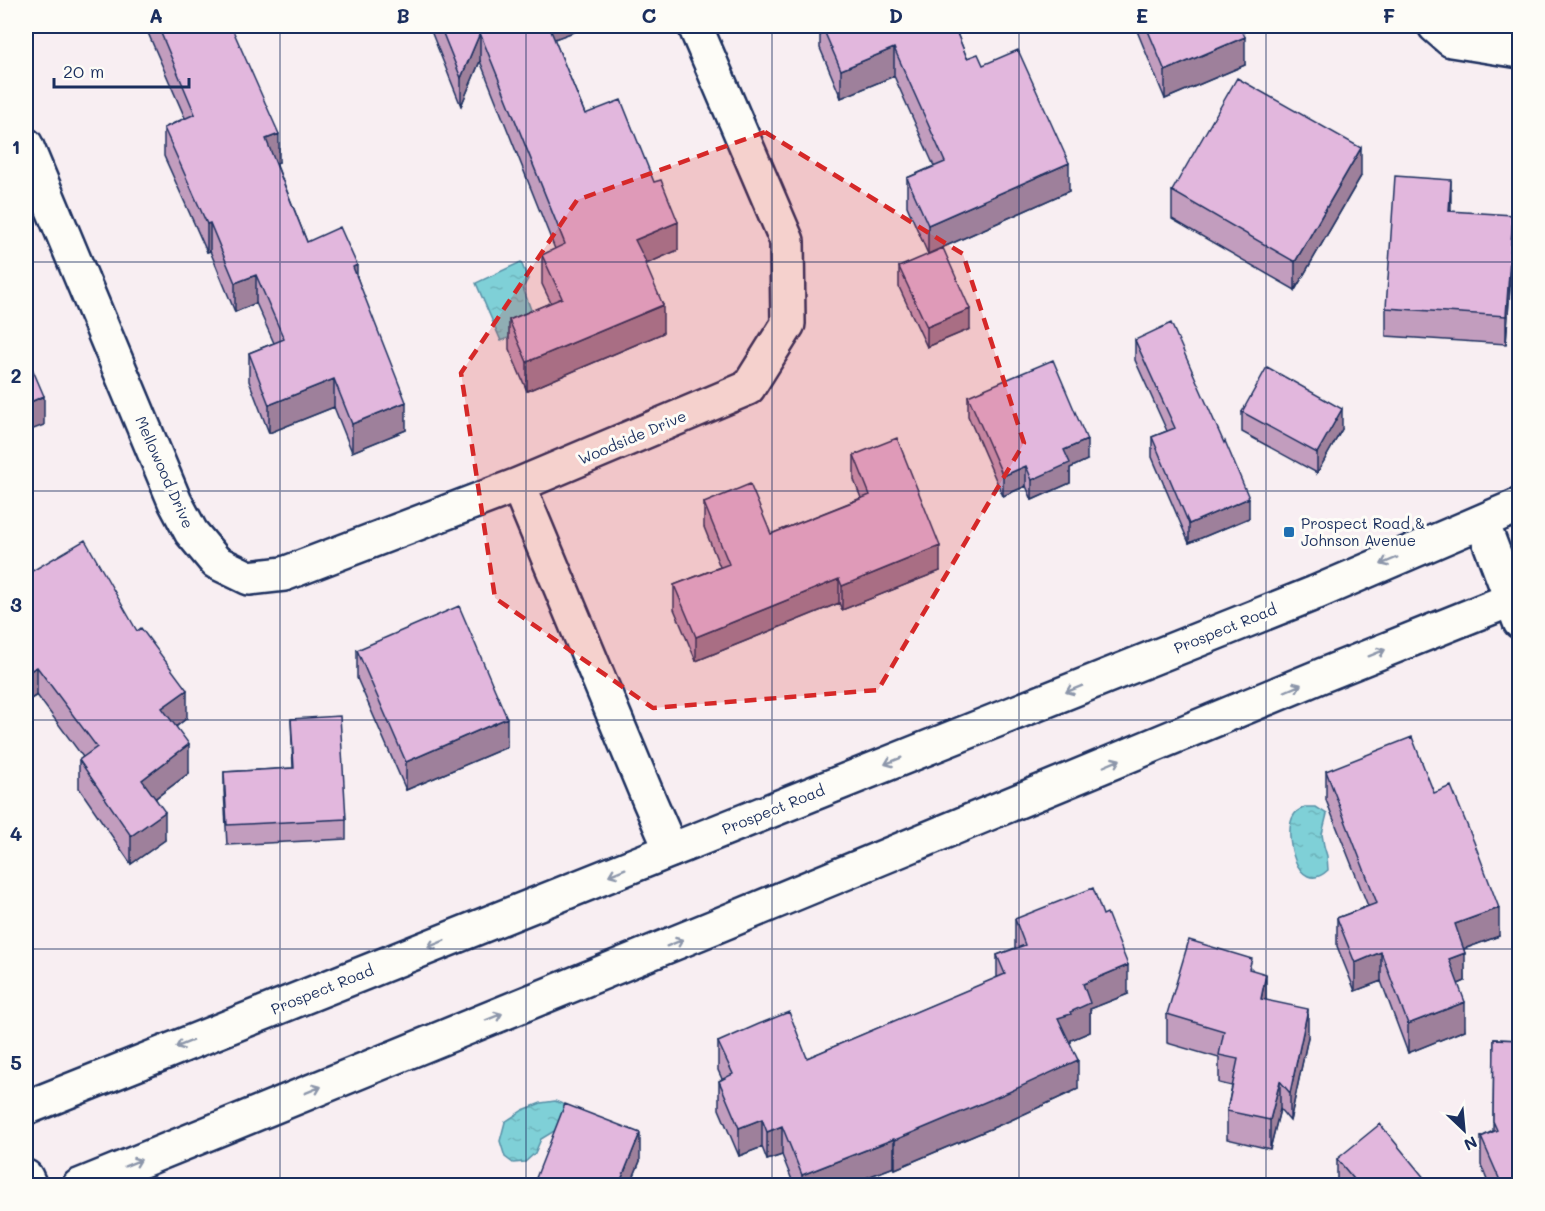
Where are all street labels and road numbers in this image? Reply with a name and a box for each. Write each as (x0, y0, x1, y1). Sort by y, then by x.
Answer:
street label: Woodside Drive (575, 405, 689, 469)
street label: Mellowood Drive (131, 413, 199, 531)
street label: Prospect Road (1171, 598, 1279, 658)
street label: Prospect Road (719, 779, 827, 839)
street label: Prospect Road (268, 959, 376, 1019)

